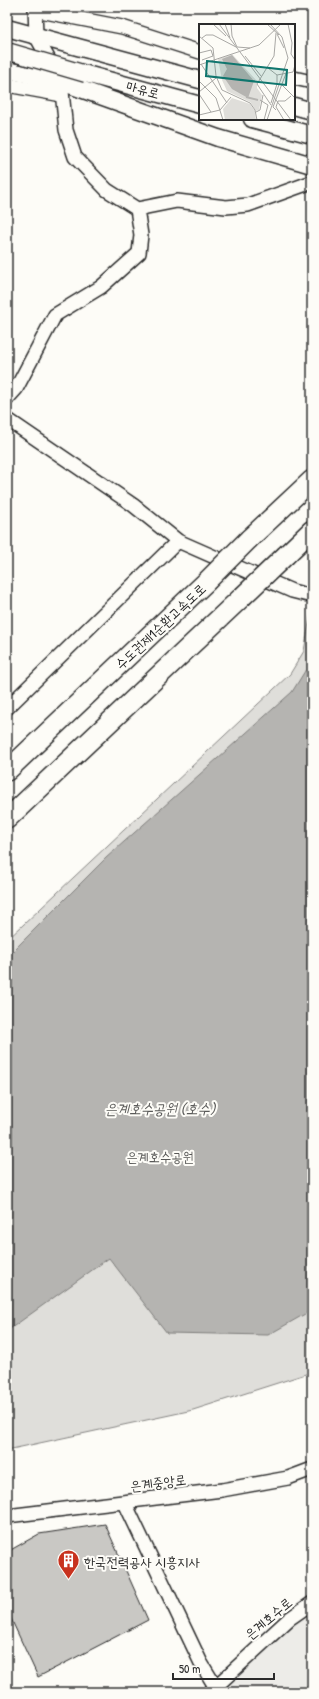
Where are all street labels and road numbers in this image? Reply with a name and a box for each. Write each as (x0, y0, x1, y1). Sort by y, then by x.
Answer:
street label: 마유로 (124, 75, 162, 103)
street label: 수도권제1순환고속도로 (110, 579, 210, 673)
street label: 은계중앙로 (129, 1469, 187, 1495)
street label: 은계호수로 (240, 1593, 296, 1643)

